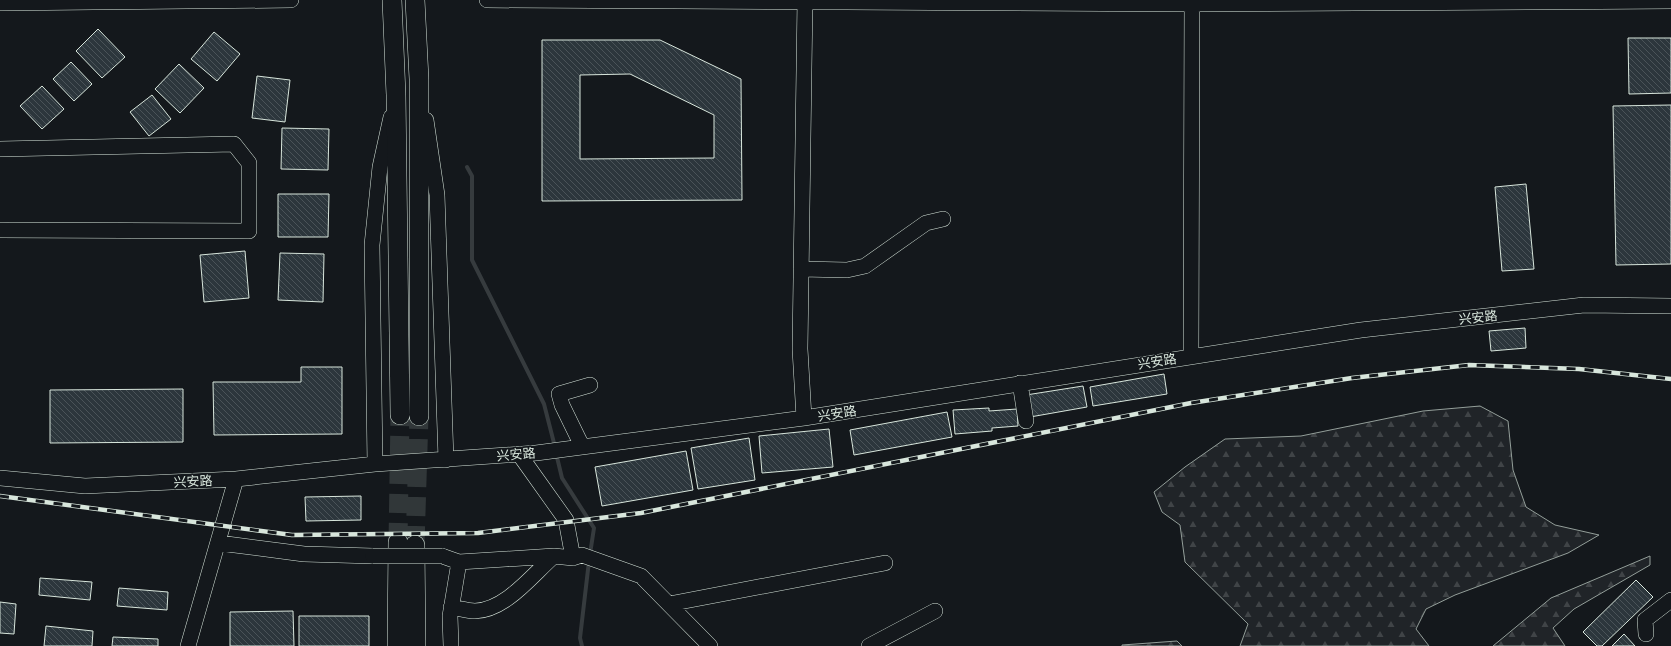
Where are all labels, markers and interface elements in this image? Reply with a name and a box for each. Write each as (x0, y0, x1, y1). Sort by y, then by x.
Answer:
street label: 兴安路 (1458, 307, 1498, 327)
street label: 兴安路 (1136, 350, 1178, 372)
street label: 兴安路 (816, 402, 858, 424)
street label: 兴安路 (496, 444, 536, 464)
street label: 兴安路 (173, 472, 213, 490)

